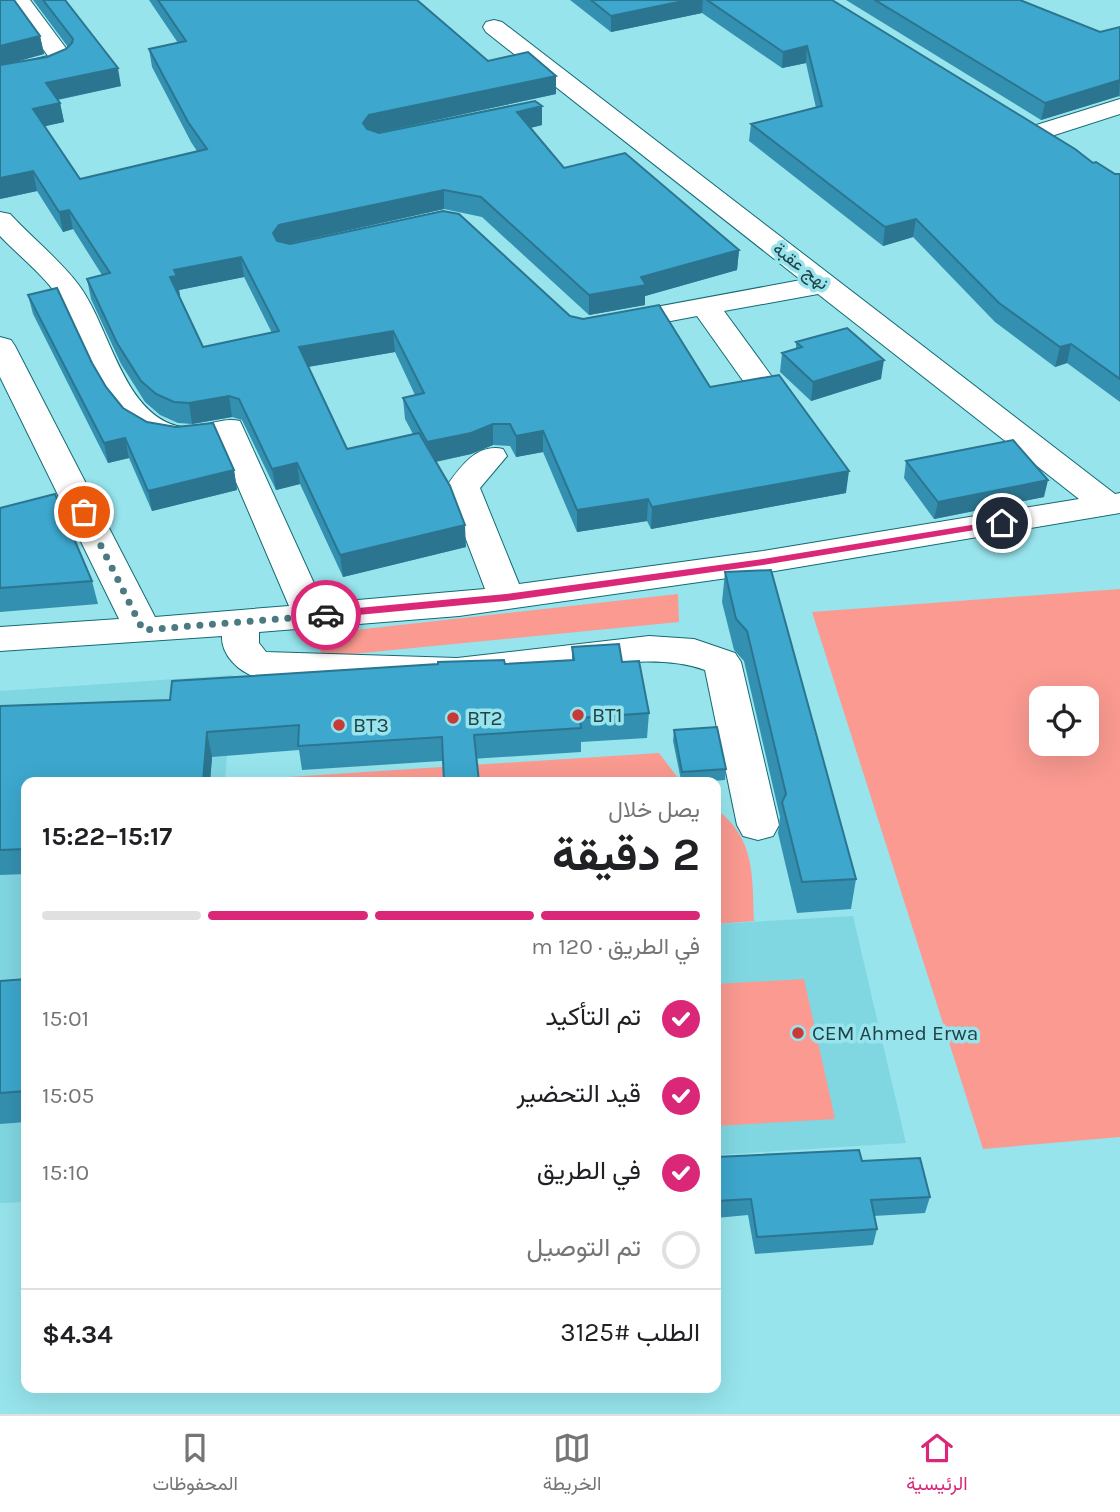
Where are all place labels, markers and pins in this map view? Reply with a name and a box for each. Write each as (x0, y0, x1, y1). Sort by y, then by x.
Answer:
pin (54, 482, 114, 542)
pin (972, 493, 1032, 553)
place label: BT1 (592, 703, 623, 727)
place label: BT2 (467, 706, 503, 730)
marker: BT1 (570, 707, 586, 723)
marker: BT2 (445, 710, 461, 726)
place label: BT3 (353, 713, 389, 737)
marker: BT3 (331, 717, 347, 733)
place label: CEM Ahmed Erwa (812, 1021, 978, 1045)
marker: CEM Ahmed Erwa (790, 1025, 806, 1041)

